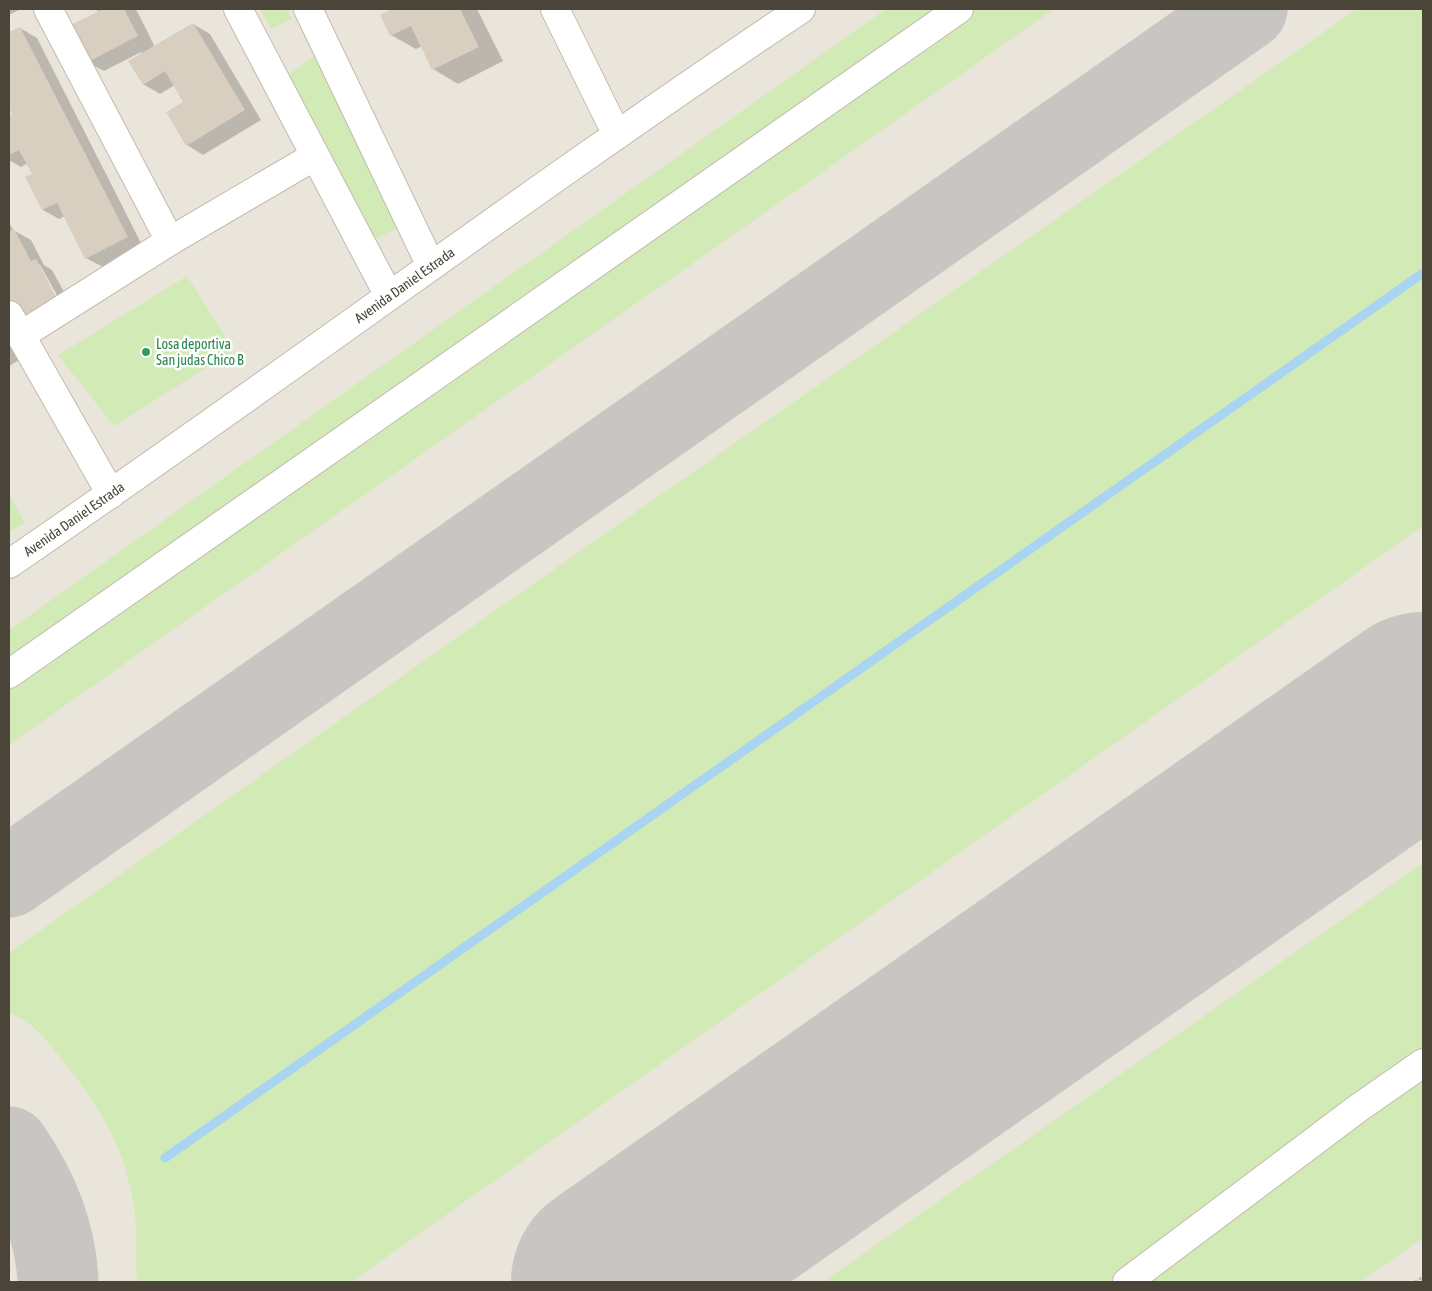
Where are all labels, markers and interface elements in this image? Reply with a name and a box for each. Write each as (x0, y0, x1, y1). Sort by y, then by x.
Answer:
street label: Avenida Daniel Estrada (352, 244, 458, 326)
place label: Losa deportiva San judas Chico B (156, 336, 244, 368)
marker: Losa deportiva San judas Chico B (140, 346, 152, 358)
street label: Avenida Daniel Estrada (21, 479, 127, 560)

